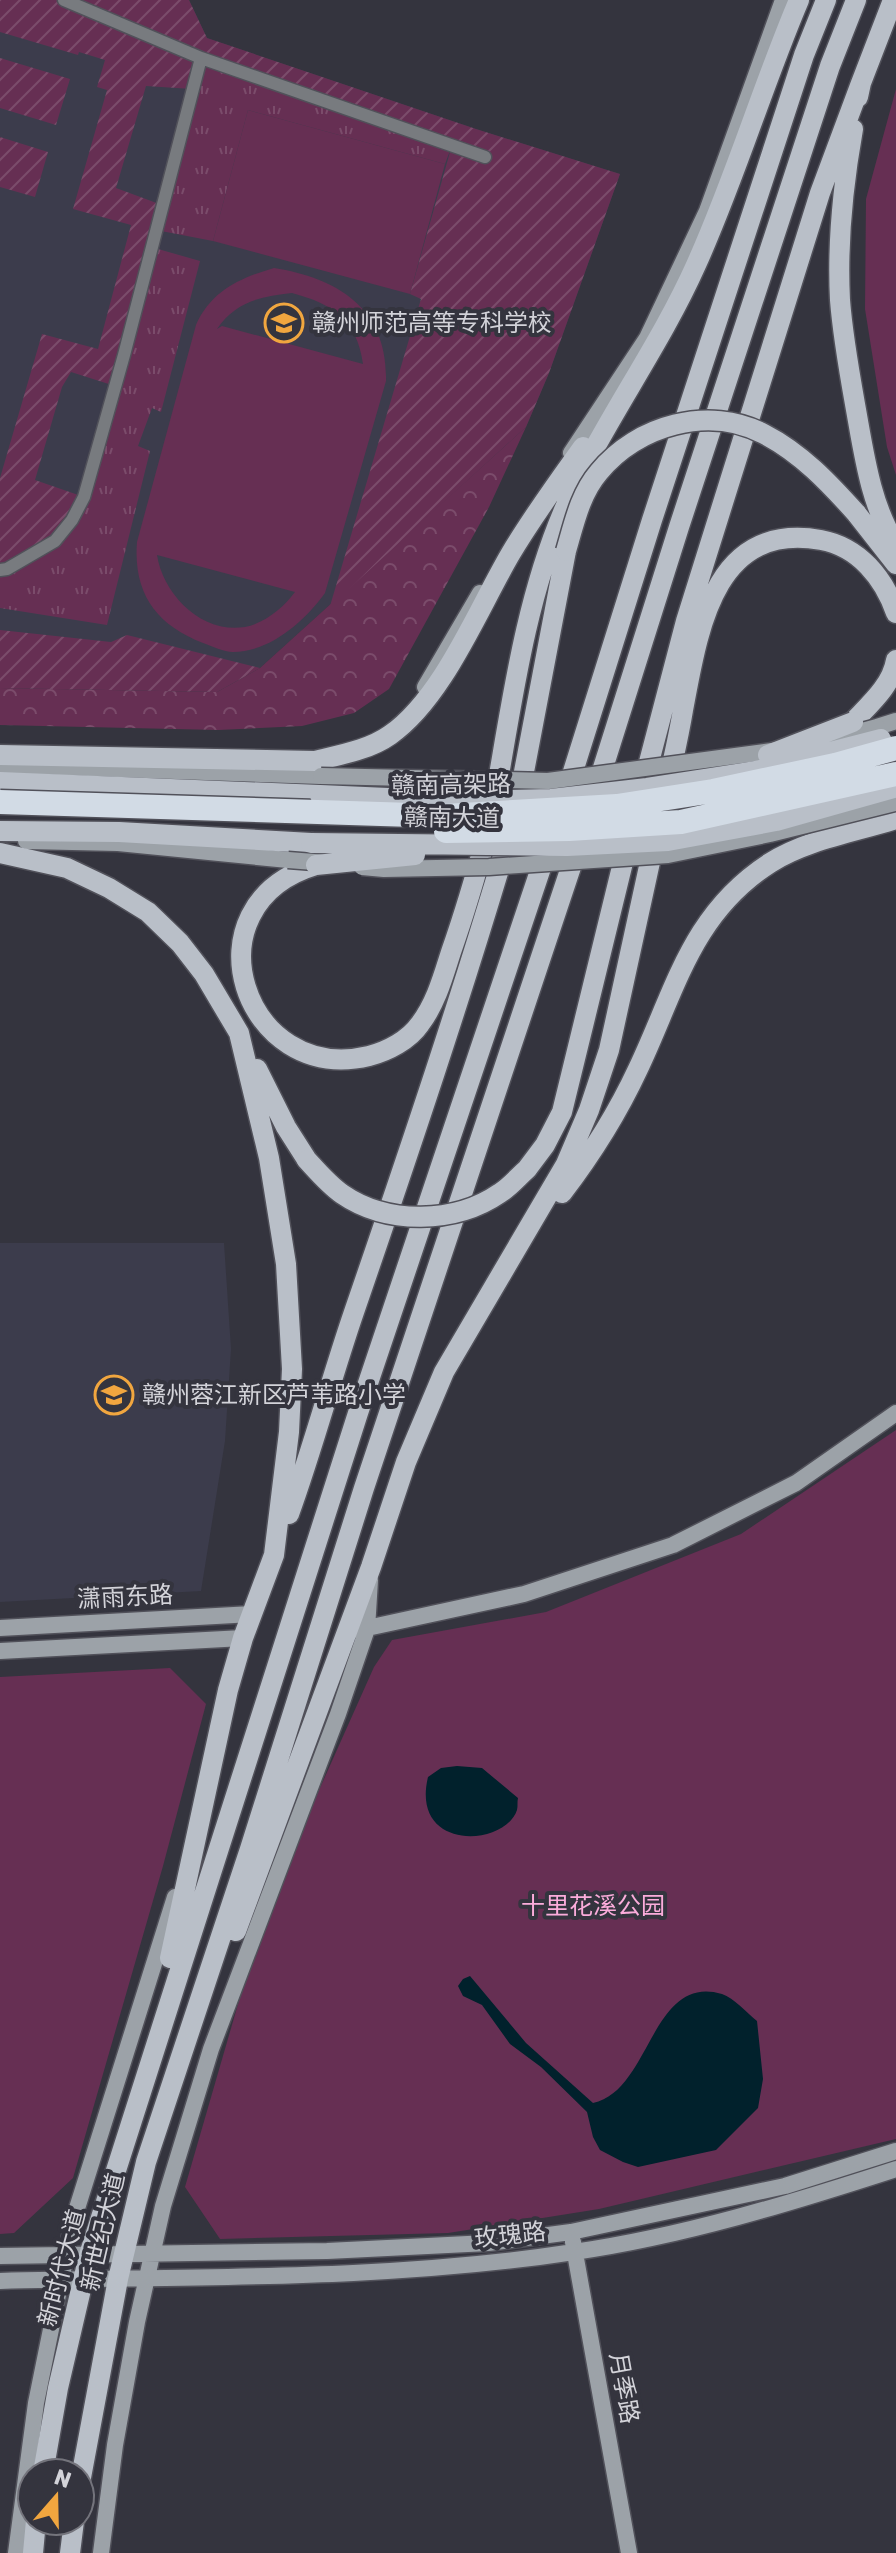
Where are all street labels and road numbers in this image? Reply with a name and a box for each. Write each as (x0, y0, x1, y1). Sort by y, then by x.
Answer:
street label: 赣南高架路 (391, 770, 511, 800)
street label: 赣南大道 (404, 803, 500, 833)
street label: 潇雨东路 (76, 1581, 174, 1613)
street label: 新世纪大道 (76, 2170, 130, 2294)
street label: 新时代大道 (33, 2206, 91, 2330)
street label: 玫瑰路 (473, 2217, 547, 2253)
street label: 月季路 (604, 2350, 644, 2426)

